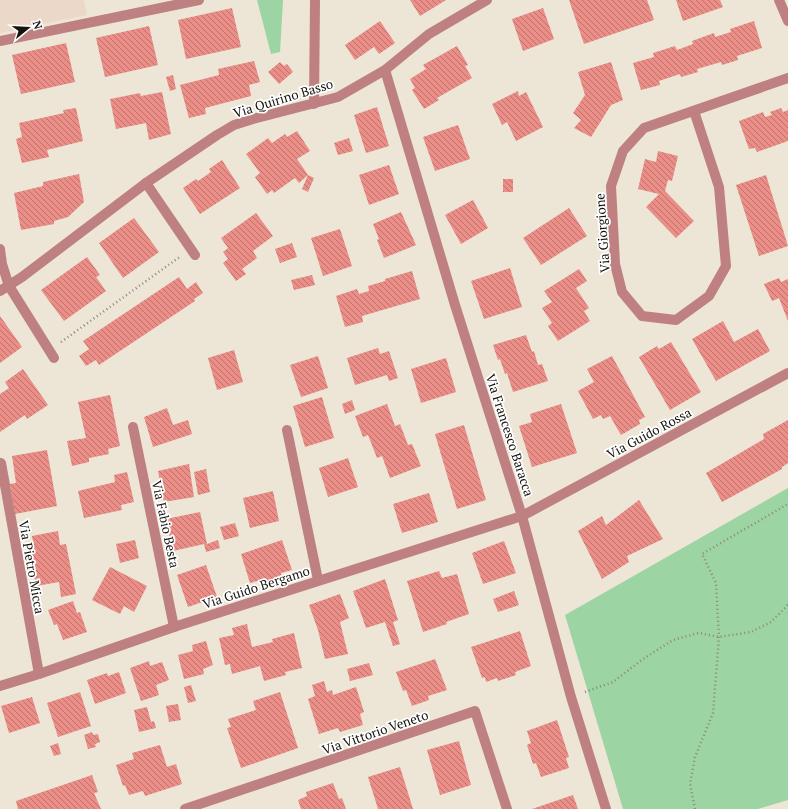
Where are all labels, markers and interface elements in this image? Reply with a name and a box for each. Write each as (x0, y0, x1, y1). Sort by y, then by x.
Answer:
north arrow (8, 8, 48, 48)
text: N (30, 19, 46, 32)
street label: Via Quirino Basso (231, 74, 335, 122)
street label: Via Giorgione (590, 193, 614, 273)
street label: Via Francesco Baracca (482, 372, 538, 499)
street label: Via Guido Rossa (604, 403, 695, 463)
street label: Via Fabio Besta (148, 479, 184, 570)
street label: Via Pietro Micca (15, 519, 49, 616)
street label: Via Guido Bergamo (200, 561, 312, 613)
street label: Via Vittorio Veneto (320, 705, 430, 759)

